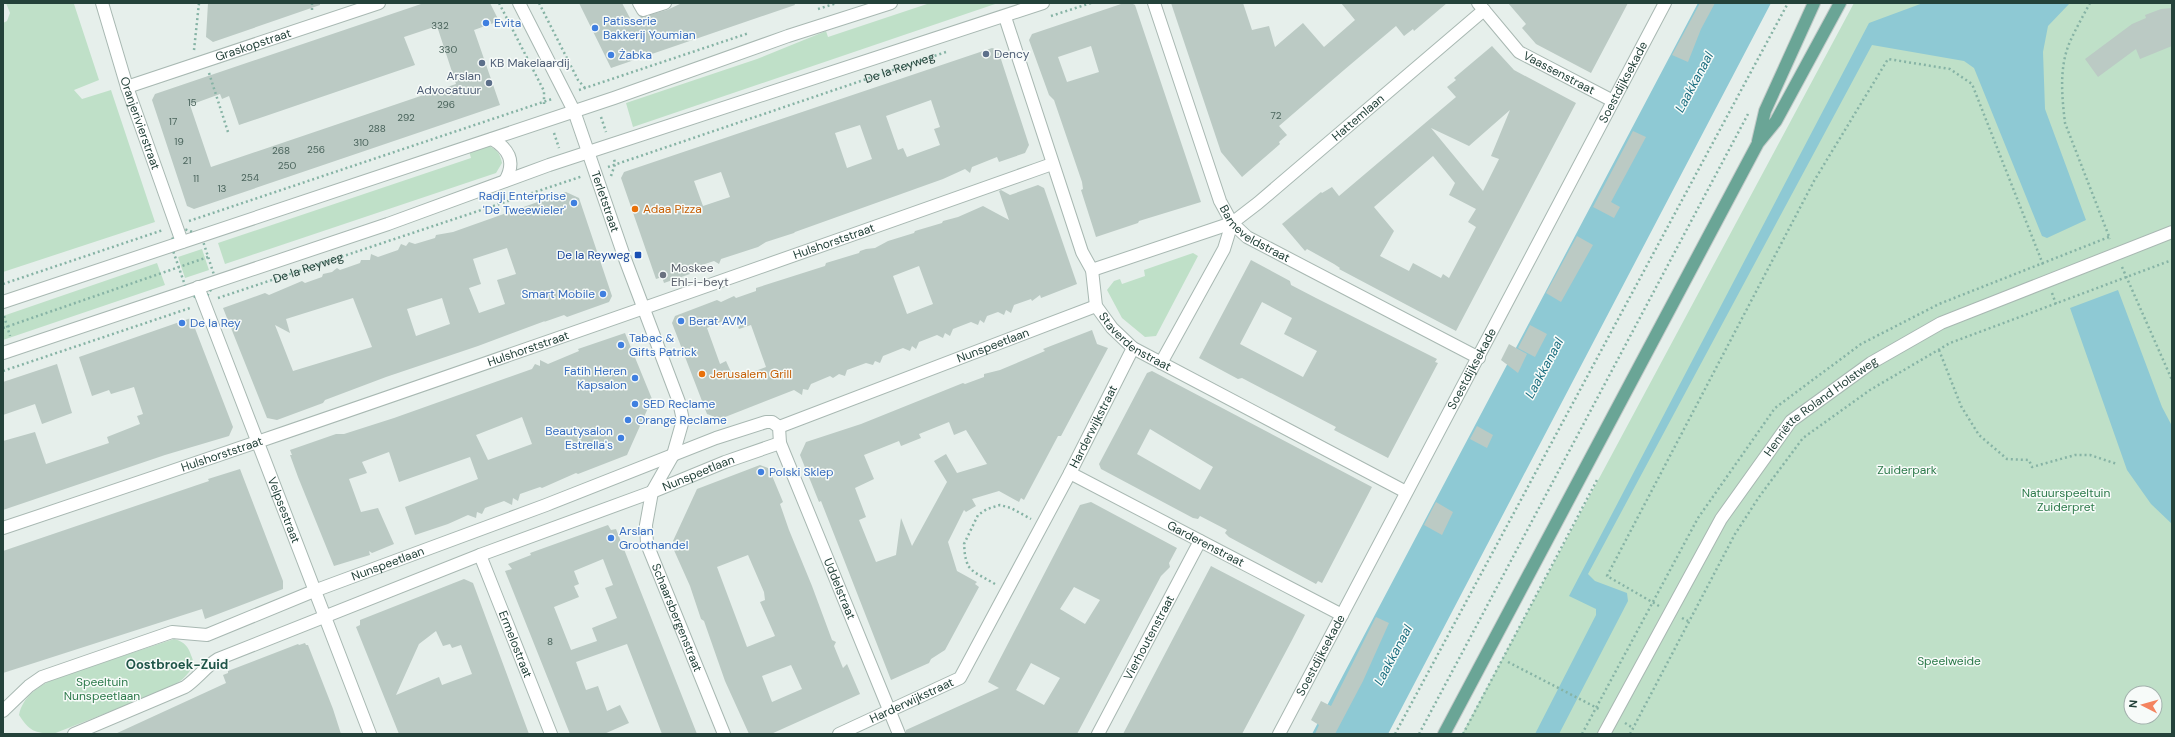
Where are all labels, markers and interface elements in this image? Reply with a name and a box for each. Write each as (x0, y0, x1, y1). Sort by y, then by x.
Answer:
place label: Patisserie Bakkerij Youmian (603, 13, 696, 43)
place label: Evita (494, 15, 521, 31)
marker: Evita (481, 18, 491, 28)
house number: 332 (431, 19, 449, 32)
marker: Patisserie Bakkerij Youmian (590, 23, 600, 33)
street label: Graskopstraat (213, 25, 293, 65)
street label: Soestdijksekade (1595, 39, 1651, 126)
house number: 330 (439, 43, 457, 56)
place label: Dency (994, 46, 1030, 62)
place label: Żabka (619, 47, 652, 63)
street label: De la Reyweg (862, 48, 937, 87)
street label: Vaassenstraat (1520, 48, 1598, 98)
water label: Laakkanaal (1671, 48, 1718, 115)
marker: Dency (981, 49, 991, 59)
marker: Żabka (606, 50, 616, 60)
place label: KB Makelaardij (490, 55, 570, 71)
marker: KB Makelaardij (477, 58, 487, 68)
place label: Arslan Advocatuur (417, 68, 482, 98)
street label: Oranjerivierstraat (116, 75, 164, 172)
marker: Arslan Advocatuur (484, 78, 494, 88)
street label: Hattemlaan (1328, 91, 1388, 144)
house number: 15 (187, 96, 197, 109)
house number: 296 (437, 98, 455, 111)
house number: 72 (1271, 109, 1282, 122)
house number: 292 (397, 111, 415, 124)
house number: 17 (169, 115, 177, 128)
house number: 288 (368, 122, 386, 135)
house number: 19 (174, 135, 184, 148)
house number: 310 (353, 136, 369, 149)
house number: 256 (307, 143, 325, 156)
house number: 268 (272, 144, 290, 157)
house number: 21 (183, 154, 191, 167)
house number: 250 (278, 159, 297, 172)
street label: Terletstraat (587, 169, 623, 234)
house number: 254 (241, 171, 259, 184)
house number: 11 (193, 172, 199, 185)
house number: 13 (217, 182, 227, 195)
place label: Radji Enterprise 'De Tweewieler' (479, 188, 566, 218)
marker: Radji Enterprise 'De Tweewieler' (569, 198, 579, 208)
place label: Adaa Pizza (643, 201, 702, 217)
street label: Barneveldstraat (1216, 202, 1293, 266)
marker: Adaa Pizza (630, 204, 640, 214)
street label: Hulshorststraat (791, 219, 877, 263)
place label: De la Reyweg (557, 247, 630, 263)
street label: De la Reyweg (271, 249, 346, 287)
marker: De la Reyweg (633, 250, 643, 260)
place label: Moskee Ehl-i-beyt (671, 260, 729, 290)
marker: Moskee Ehl-i-beyt (658, 270, 668, 280)
place label: Smart Mobile (521, 286, 595, 302)
marker: Smart Mobile (598, 289, 608, 299)
street label: Staverdenstraat (1095, 309, 1174, 375)
place label: Berat AVM (689, 313, 747, 329)
place label: De la Rey (190, 315, 241, 331)
marker: Berat AVM (676, 316, 686, 326)
marker: De la Rey (177, 318, 187, 328)
street label: Nunspeetlaan (954, 324, 1032, 366)
street label: Soestdijksekade (1444, 325, 1500, 412)
street label: Hulshorststraat (485, 327, 571, 370)
place label: Tabac & Gifts Patrick (629, 330, 697, 360)
water label: Laakkanaal (1521, 334, 1568, 401)
marker: Tabac & Gifts Patrick (616, 340, 626, 350)
street label: Henriëtte Roland Holstweg (1760, 353, 1881, 460)
place label: Fatih Heren Kapsalon (564, 363, 627, 393)
place label: Jerusalem Grill (710, 366, 792, 382)
marker: Jerusalem Grill (697, 369, 707, 379)
marker: Fatih Heren Kapsalon (630, 373, 640, 383)
street label: Harderwijkstraat (1066, 382, 1121, 471)
place label: SED Reclame (643, 396, 716, 412)
marker: SED Reclame (630, 399, 640, 409)
place label: Orange Reclame (636, 412, 727, 428)
marker: Orange Reclame (623, 415, 633, 425)
place label: Beautysalon Estrella's (545, 423, 613, 453)
street label: Hulshorststraat (179, 433, 265, 476)
marker: Beautysalon Estrella's (616, 433, 626, 443)
street label: Nunspeetlaan (660, 451, 737, 495)
park label: Zuiderpark (1877, 462, 1937, 478)
place label: Polski Sklep (769, 464, 834, 480)
marker: Polski Sklep (756, 467, 766, 477)
street label: Velpsestraat (264, 475, 304, 546)
park label: Natuurspeeltuin Zuiderpret (2022, 485, 2110, 515)
street label: Garderenstraat (1164, 517, 1247, 571)
place label: Arslan Groothandel (619, 523, 688, 553)
marker: Arslan Groothandel (606, 533, 616, 543)
street label: Nunspeetlaan (349, 543, 427, 584)
street label: Uddelstraat (820, 556, 859, 622)
street label: Schaarsbergenstraat (648, 561, 706, 675)
street label: Vierhoutenstraat (1120, 592, 1178, 683)
street label: Ermelostraat (495, 608, 536, 681)
street label: Soestdijksekade (1292, 612, 1349, 699)
water label: Laakkanaal (1370, 621, 1417, 688)
house number: 8 (547, 635, 553, 648)
park label: Speelweide (1917, 653, 1981, 669)
district label: Oostbroek-Zuid (126, 656, 228, 673)
park label: Speeltuin Nunspeetlaan (64, 674, 140, 704)
street label: Harderwijkstraat (867, 674, 957, 727)
north arrow (2123, 685, 2163, 725)
text: N (2126, 699, 2140, 709)

